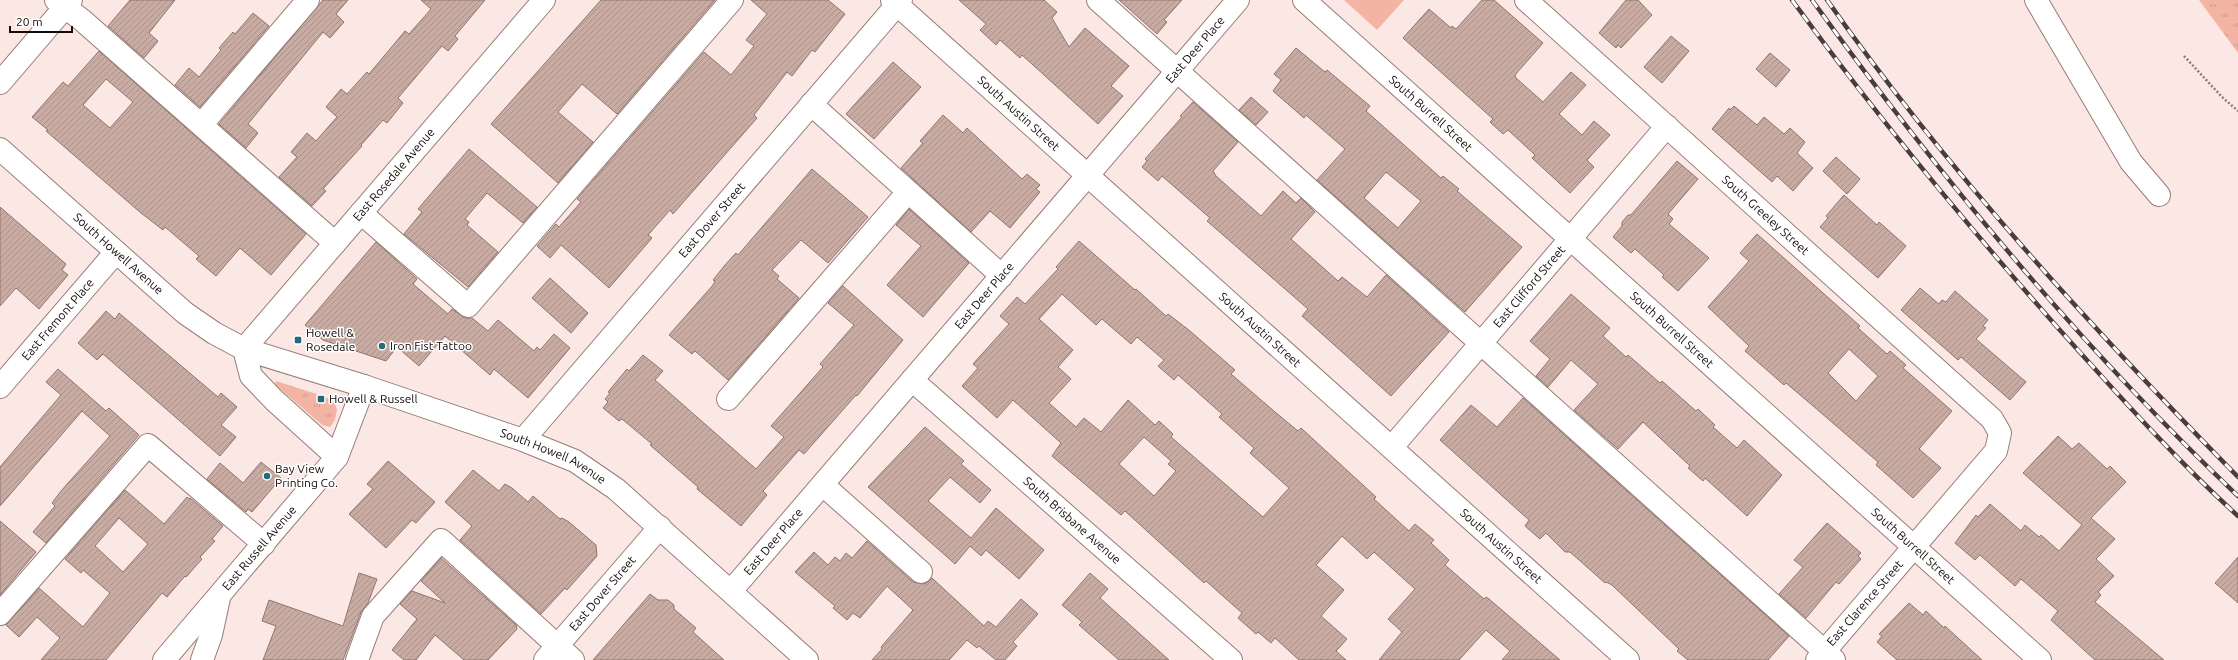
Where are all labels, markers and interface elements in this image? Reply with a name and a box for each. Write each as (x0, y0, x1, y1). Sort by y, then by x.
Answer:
scale bar (10, 8, 72, 34)
street label: East Deer Place (1163, 14, 1227, 85)
text: 20 m (16, 15, 43, 28)
street label: South Burrell Street (1387, 72, 1475, 154)
street label: South Austin Street (975, 73, 1063, 153)
street label: East Rosedale Avenue (350, 125, 437, 223)
street label: South Greeley Street (1720, 173, 1812, 257)
street label: East Dover Street (676, 179, 747, 260)
street label: South Howell Avenue (71, 210, 166, 297)
street label: East Clifford Street (1490, 243, 1568, 330)
street label: East Deer Place (952, 260, 1016, 331)
street label: East Fremont Place (19, 276, 96, 363)
street label: South Austin Street (1217, 289, 1304, 370)
street label: South Burrell Street (1628, 289, 1717, 370)
place label: Howell & Rosedale (306, 326, 355, 353)
marker: Howell & Rosedale (293, 335, 303, 345)
place label: Iron Fist Tattoo (390, 339, 472, 352)
marker: Iron Fist Tattoo (377, 341, 387, 351)
place label: Howell & Russell (329, 392, 418, 405)
marker: Howell & Russell (316, 394, 326, 404)
street label: South Howell Avenue (499, 426, 608, 486)
place label: Bay View Printing Co. (275, 462, 338, 489)
marker: Bay View Printing Co. (262, 471, 272, 481)
street label: South Brisbane Avenue (1021, 474, 1124, 566)
street label: East Russell Avenue (219, 503, 298, 593)
street label: East Deer Place (741, 505, 805, 577)
street label: South Burrell Street (1869, 505, 1958, 587)
street label: South Austin Street (1458, 506, 1545, 586)
street label: East Dover Street (566, 553, 638, 633)
street label: East Clarence Street (1824, 557, 1905, 648)

